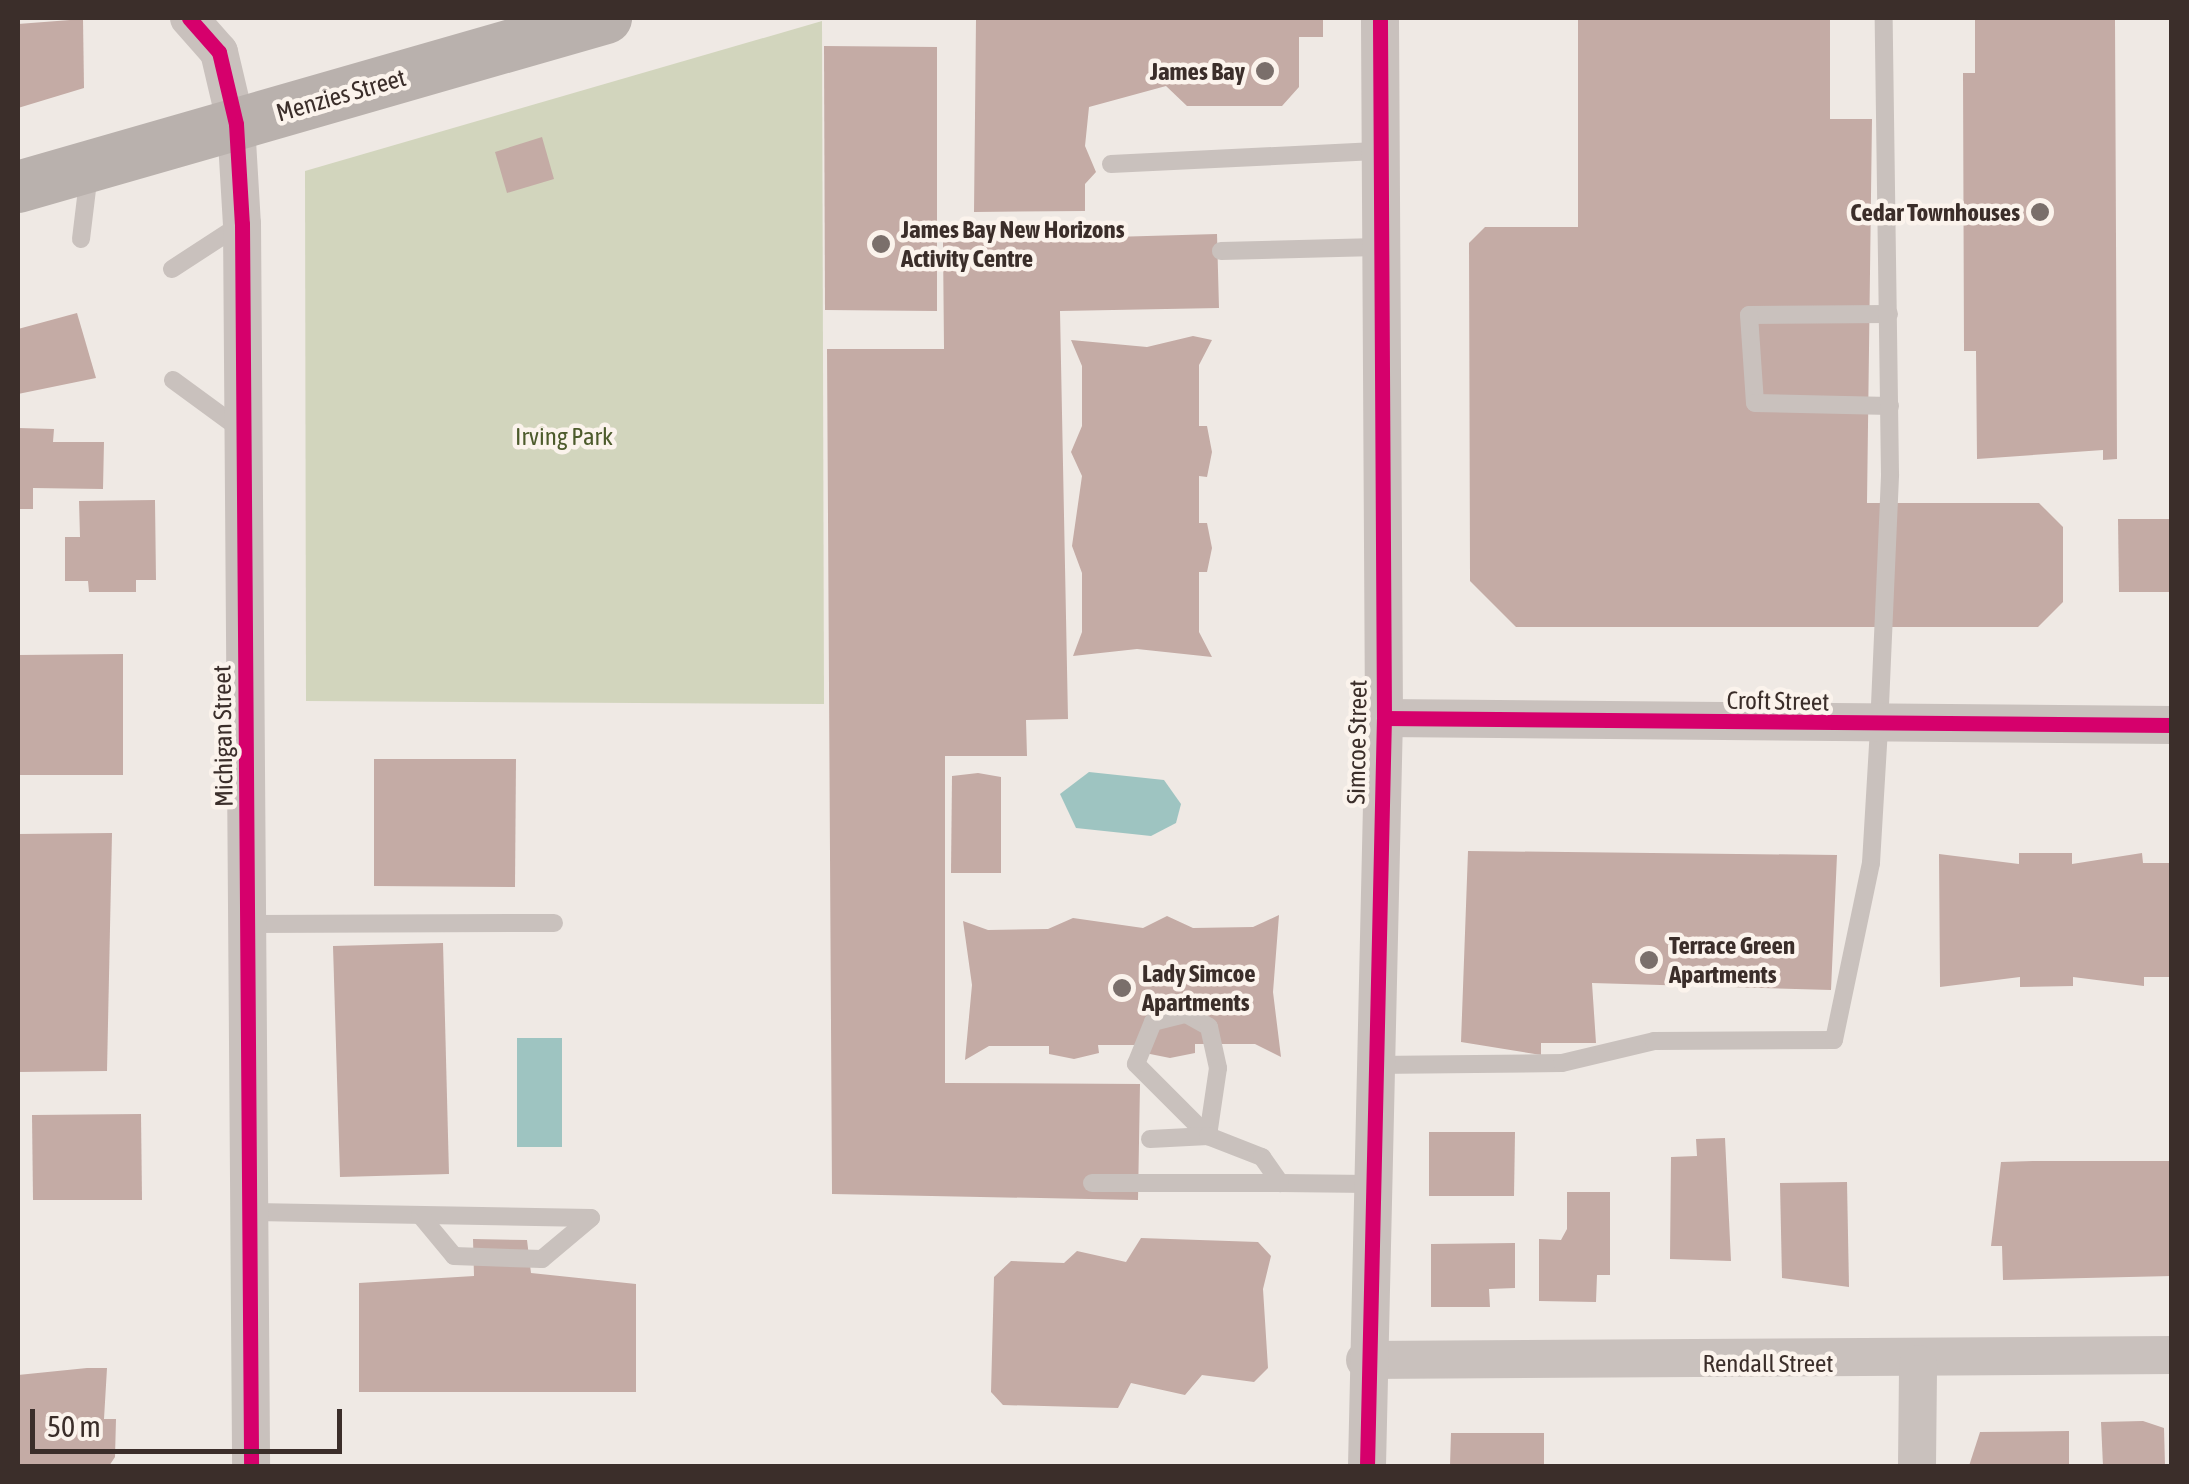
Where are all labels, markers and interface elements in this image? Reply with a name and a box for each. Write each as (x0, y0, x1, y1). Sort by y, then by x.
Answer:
place label: James Bay (1150, 56, 1245, 86)
marker: James Bay (1254, 60, 1276, 82)
street label: Menzies Street (273, 62, 409, 128)
place label: Cedar Townhouses (1850, 197, 2020, 227)
marker: Cedar Townhouses (2029, 201, 2051, 223)
place label: James Bay New Horizons Activity Centre (901, 215, 1124, 274)
marker: James Bay New Horizons Activity Centre (870, 233, 892, 255)
park label: Irving Park (515, 421, 613, 451)
street label: Michigan Street (207, 665, 239, 807)
street label: Simcoe Street (1341, 679, 1373, 805)
street label: Croft Street (1726, 685, 1830, 717)
place label: Terrace Green Apartments (1669, 931, 1795, 990)
marker: Terrace Green Apartments (1638, 949, 1660, 971)
place label: Lady Simcoe Apartments (1142, 959, 1255, 1018)
marker: Lady Simcoe Apartments (1111, 977, 1133, 999)
street label: Rendall Street (1703, 1348, 1833, 1378)
scale bar (35, 1389, 348, 1451)
text: 50 m (47, 1409, 101, 1443)

